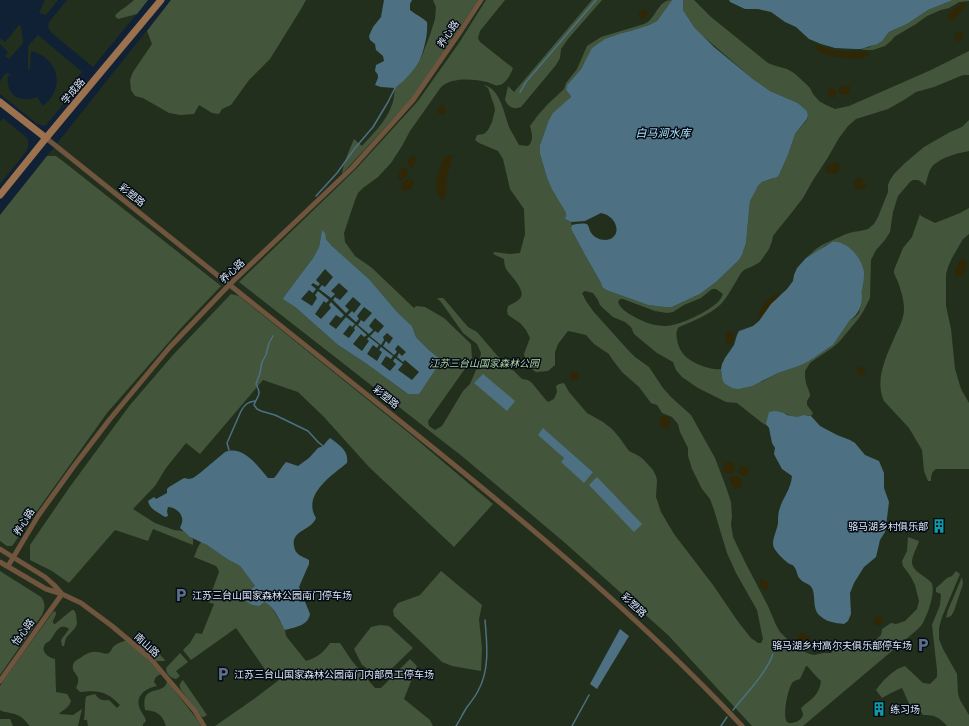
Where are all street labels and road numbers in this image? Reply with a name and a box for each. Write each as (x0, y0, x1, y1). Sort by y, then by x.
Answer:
street label: 养心路 (435, 18, 461, 50)
street label: 学成路 (59, 76, 87, 106)
street label: 彩塑路 (117, 181, 147, 209)
street label: 养心路 (217, 257, 247, 285)
street label: 彩塑路 (371, 383, 401, 411)
street label: 养心路 (11, 506, 37, 538)
street label: 彩塑路 (619, 591, 649, 619)
street label: 怡心路 (10, 617, 36, 647)
street label: 南山路 (132, 631, 162, 659)

